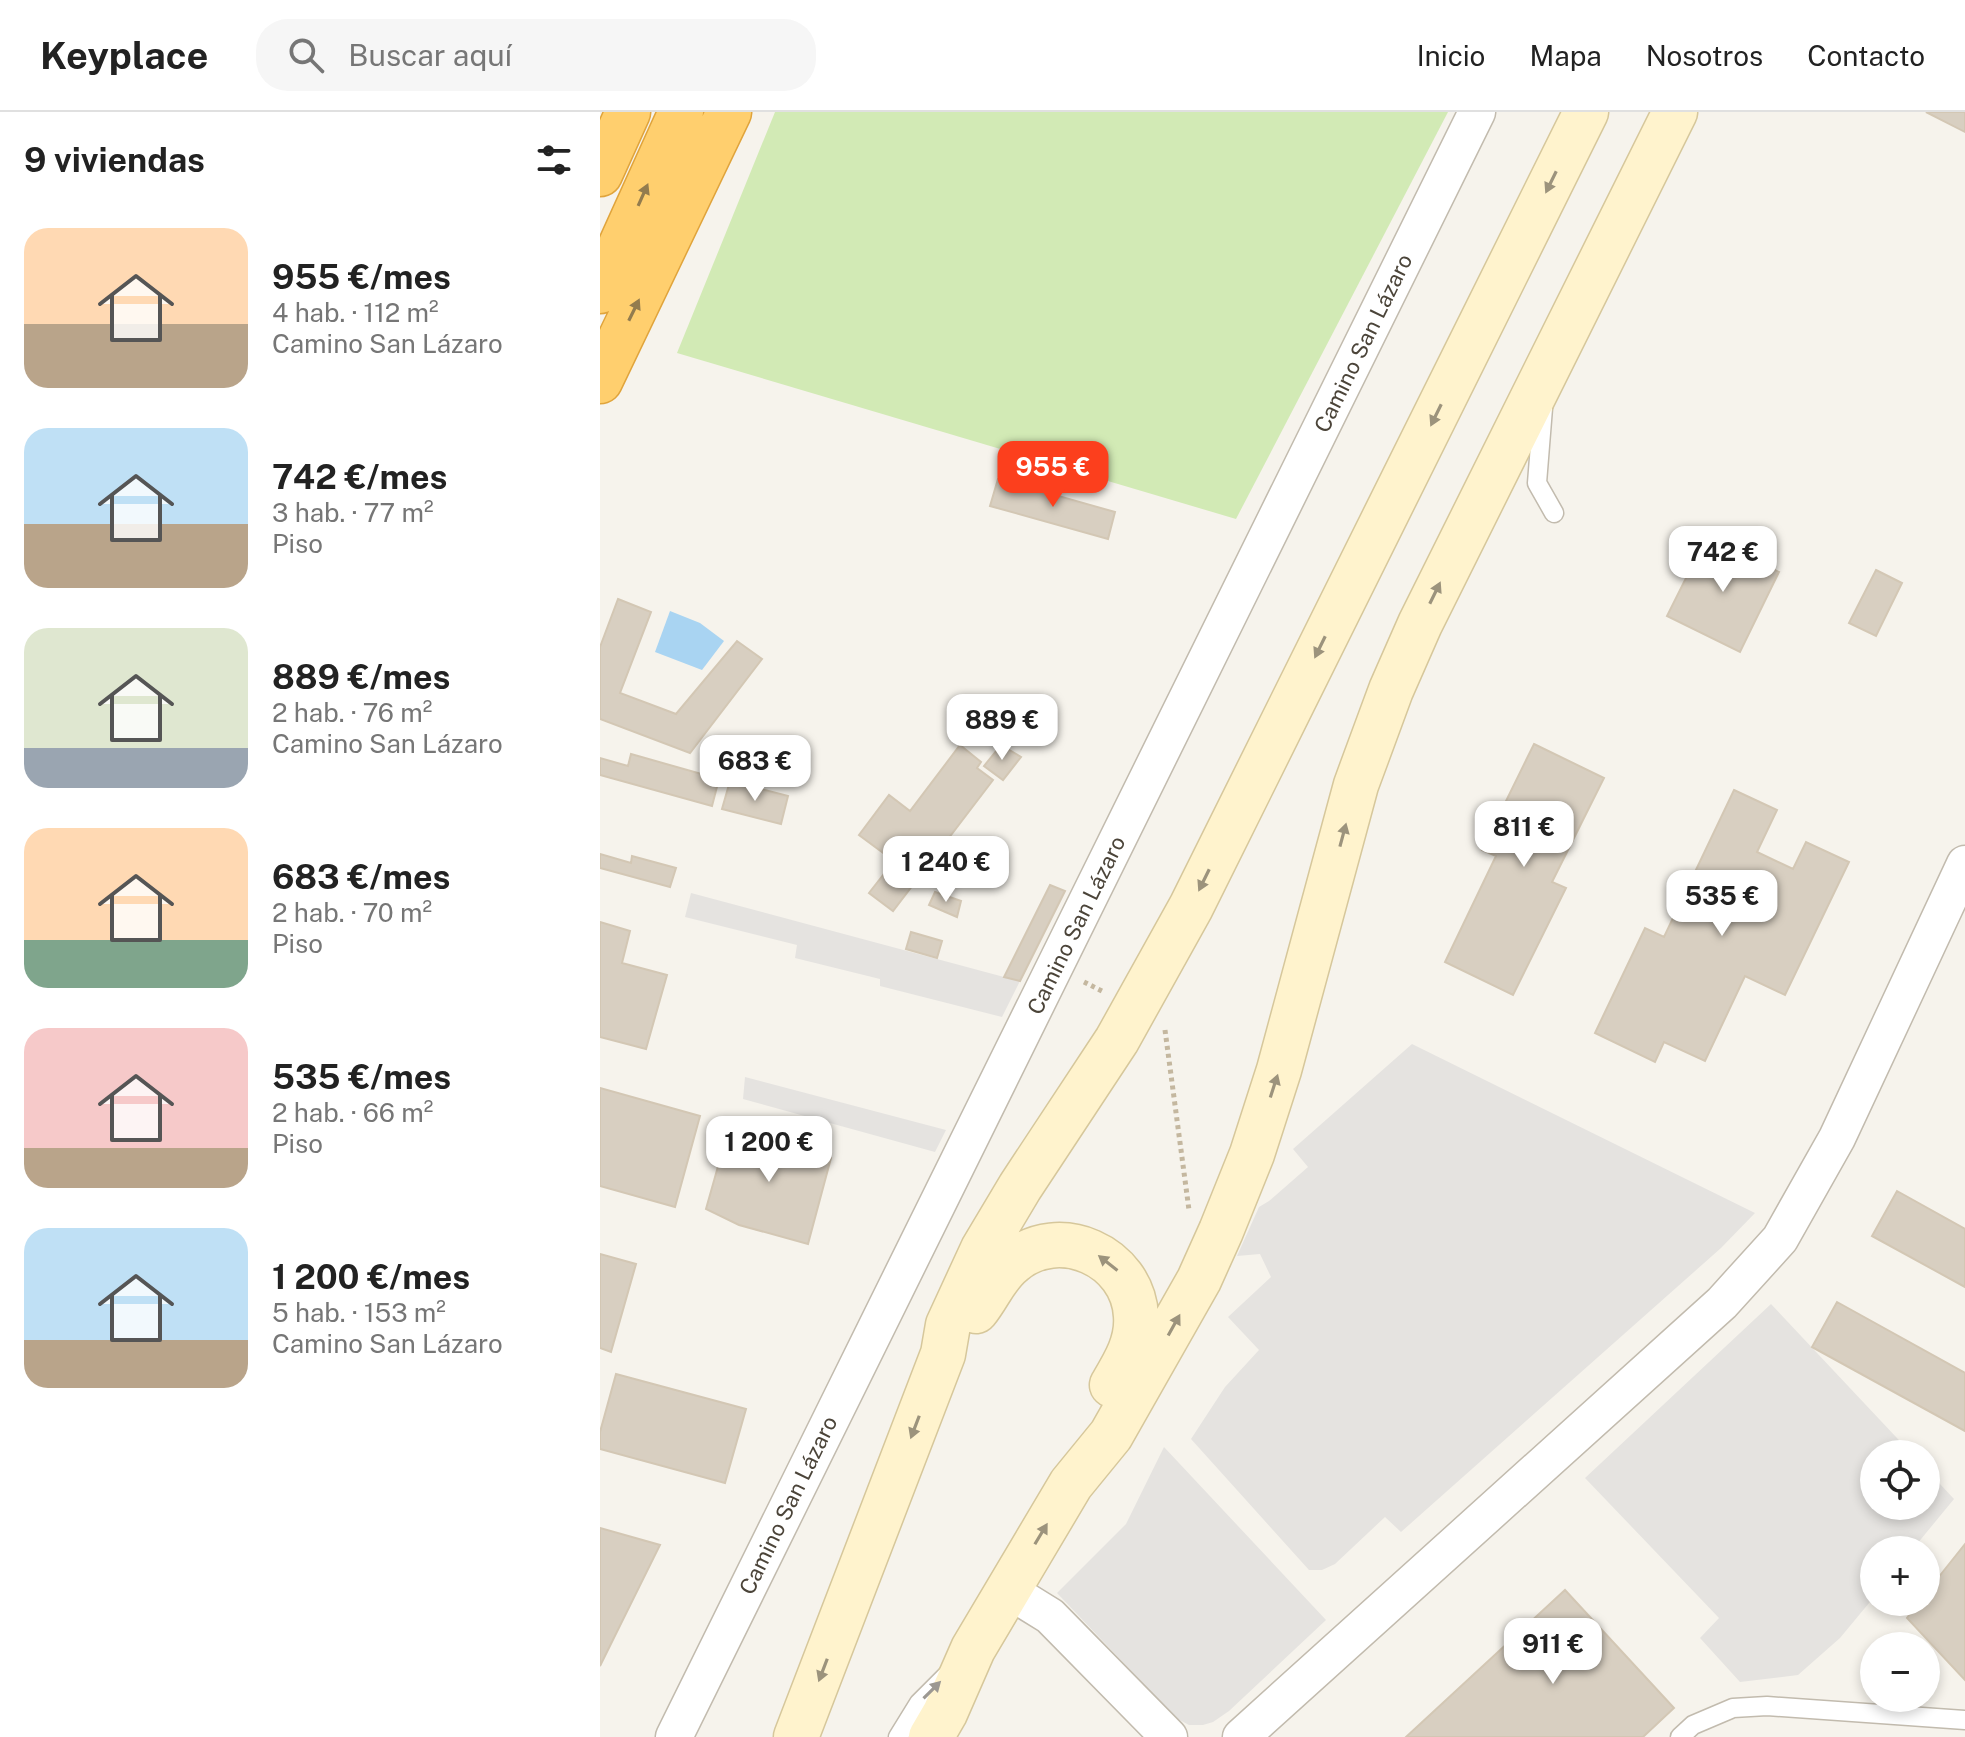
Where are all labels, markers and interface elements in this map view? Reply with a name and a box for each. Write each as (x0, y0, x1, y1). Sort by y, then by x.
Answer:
search box (256, 19, 816, 91)
text: Keyplace (40, 33, 208, 78)
icon: search (284, 33, 328, 77)
text: Buscar aquí (348, 37, 512, 73)
text: Inicio (1417, 39, 1485, 72)
text: Mapa (1529, 39, 1602, 72)
text: Nosotros (1646, 39, 1763, 72)
text: Contacto (1807, 39, 1925, 72)
icon: filters (532, 138, 576, 182)
text: 9 viviendas (24, 140, 205, 180)
one-way arrow (1545, 170, 1558, 193)
one-way arrow (637, 183, 650, 206)
street label: Camino San Lázaro (1309, 250, 1417, 436)
text: 955 €/mes (272, 257, 451, 297)
icon: home (88, 260, 184, 356)
text: 4 hab. · 112 m² (272, 297, 439, 328)
one-way arrow (627, 299, 641, 322)
text: Camino San Lázaro (272, 328, 503, 359)
one-way arrow (1429, 403, 1442, 426)
pin: 955 € (997, 441, 1109, 509)
text: 955 € (1015, 451, 1091, 482)
text: 742 €/mes (272, 457, 447, 497)
icon: home (88, 460, 184, 556)
text: 3 hab. · 77 m² (272, 497, 434, 528)
pin: 742 € (1667, 526, 1779, 594)
text: Piso (272, 528, 323, 559)
text: 742 € (1687, 536, 1759, 567)
one-way arrow (1429, 581, 1442, 604)
one-way arrow (1313, 636, 1327, 659)
text: 889 €/mes (272, 657, 451, 697)
icon: home (88, 660, 184, 756)
pin: 889 € (946, 694, 1058, 762)
text: 2 hab. · 76 m² (272, 697, 432, 728)
text: 889 € (965, 704, 1039, 735)
text: Camino San Lázaro (272, 728, 503, 759)
pin: 683 € (699, 735, 811, 803)
text: 683 € (718, 745, 792, 776)
pin: 811 € (1468, 801, 1580, 869)
text: 811 € (1493, 811, 1555, 842)
one-way arrow (1337, 823, 1349, 848)
street label: Camino San Lázaro (1022, 832, 1130, 1018)
pin: 1 240 € (872, 836, 1020, 904)
text: 1 240 € (901, 846, 991, 877)
text: 683 €/mes (272, 857, 450, 897)
icon: home (88, 860, 184, 956)
one-way arrow (1197, 869, 1211, 892)
pin: 535 € (1666, 870, 1778, 938)
text: 535 € (1684, 880, 1760, 911)
text: 2 hab. · 70 m² (272, 897, 432, 928)
text: Piso (272, 928, 323, 959)
text: 535 €/mes (272, 1057, 451, 1097)
icon: home (88, 1060, 184, 1156)
one-way arrow (1268, 1074, 1280, 1098)
text: 2 hab. · 66 m² (272, 1097, 433, 1128)
pin: 1 200 € (695, 1116, 843, 1184)
text: 1 200 € (724, 1126, 814, 1157)
text: Piso (272, 1128, 323, 1159)
one-way arrow (1097, 1254, 1118, 1271)
text: 1 200 €/mes (272, 1257, 470, 1297)
icon: home (88, 1260, 184, 1356)
text: 5 hab. · 153 m² (272, 1297, 446, 1328)
one-way arrow (1167, 1314, 1181, 1337)
text: Camino San Lázaro (272, 1328, 503, 1359)
street label: Camino San Lázaro (734, 1412, 842, 1598)
one-way arrow (909, 1415, 921, 1439)
map controls (1860, 1440, 1940, 1712)
button: locate (1860, 1440, 1940, 1520)
one-way arrow (1034, 1523, 1048, 1545)
button: + (1860, 1536, 1940, 1616)
pin: 911 € (1497, 1618, 1609, 1686)
text: 911 € (1522, 1628, 1584, 1659)
button: − (1860, 1632, 1940, 1712)
one-way arrow (817, 1659, 830, 1683)
one-way arrow (922, 1681, 941, 1700)

